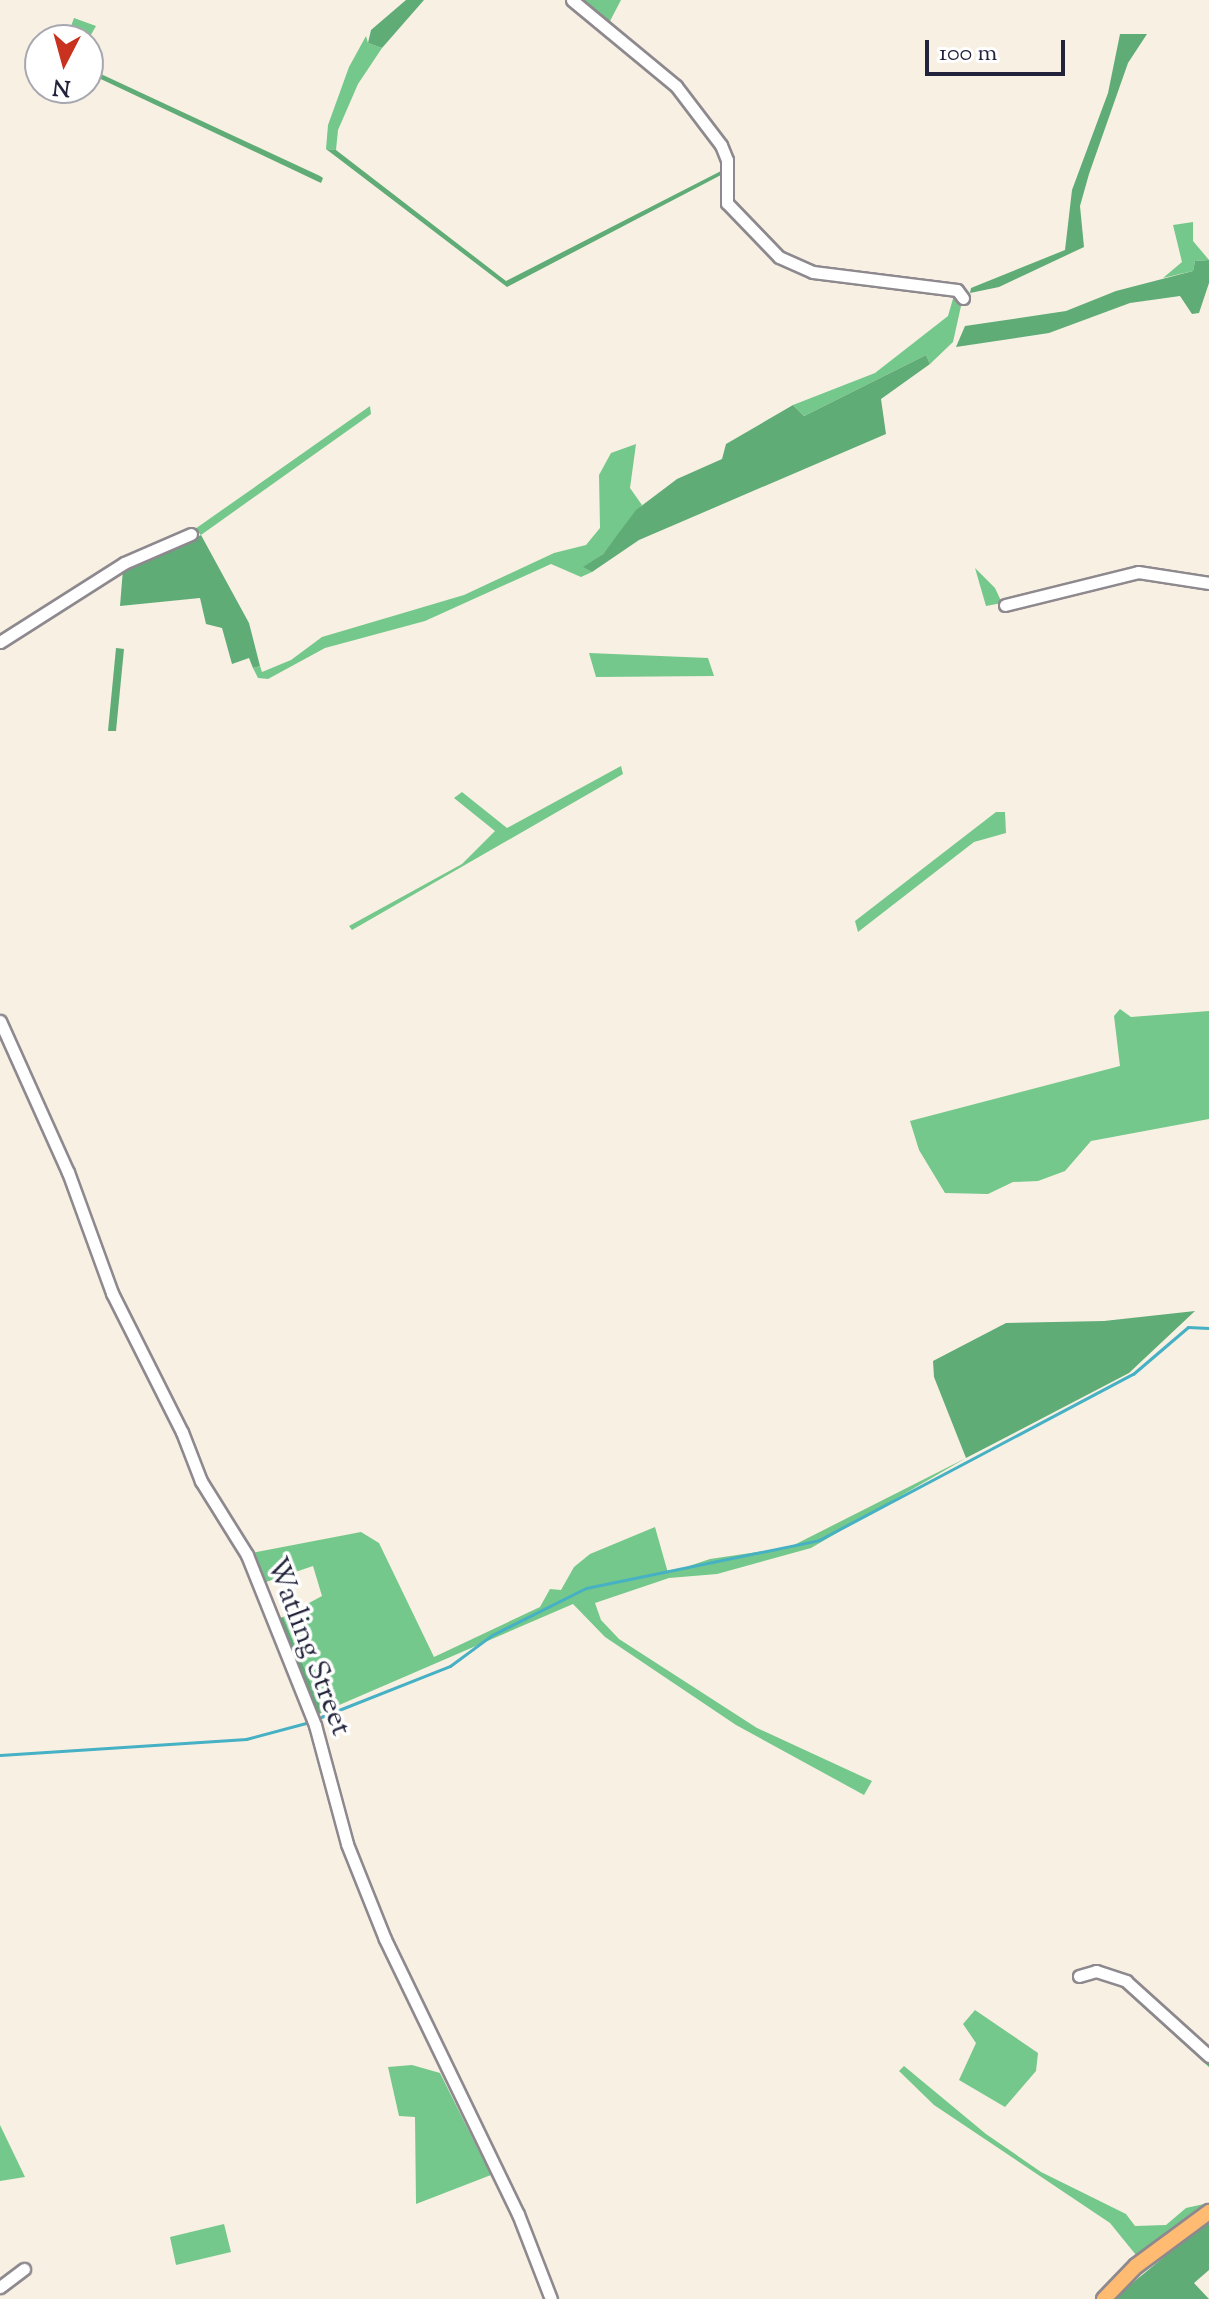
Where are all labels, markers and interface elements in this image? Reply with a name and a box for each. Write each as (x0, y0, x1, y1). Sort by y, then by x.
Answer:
north arrow (24, 24, 104, 104)
scale bar (929, 24, 1069, 74)
text: 100 m (939, 37, 997, 71)
text: N (51, 69, 72, 103)
street label: Watling Street (256, 1553, 358, 1741)

